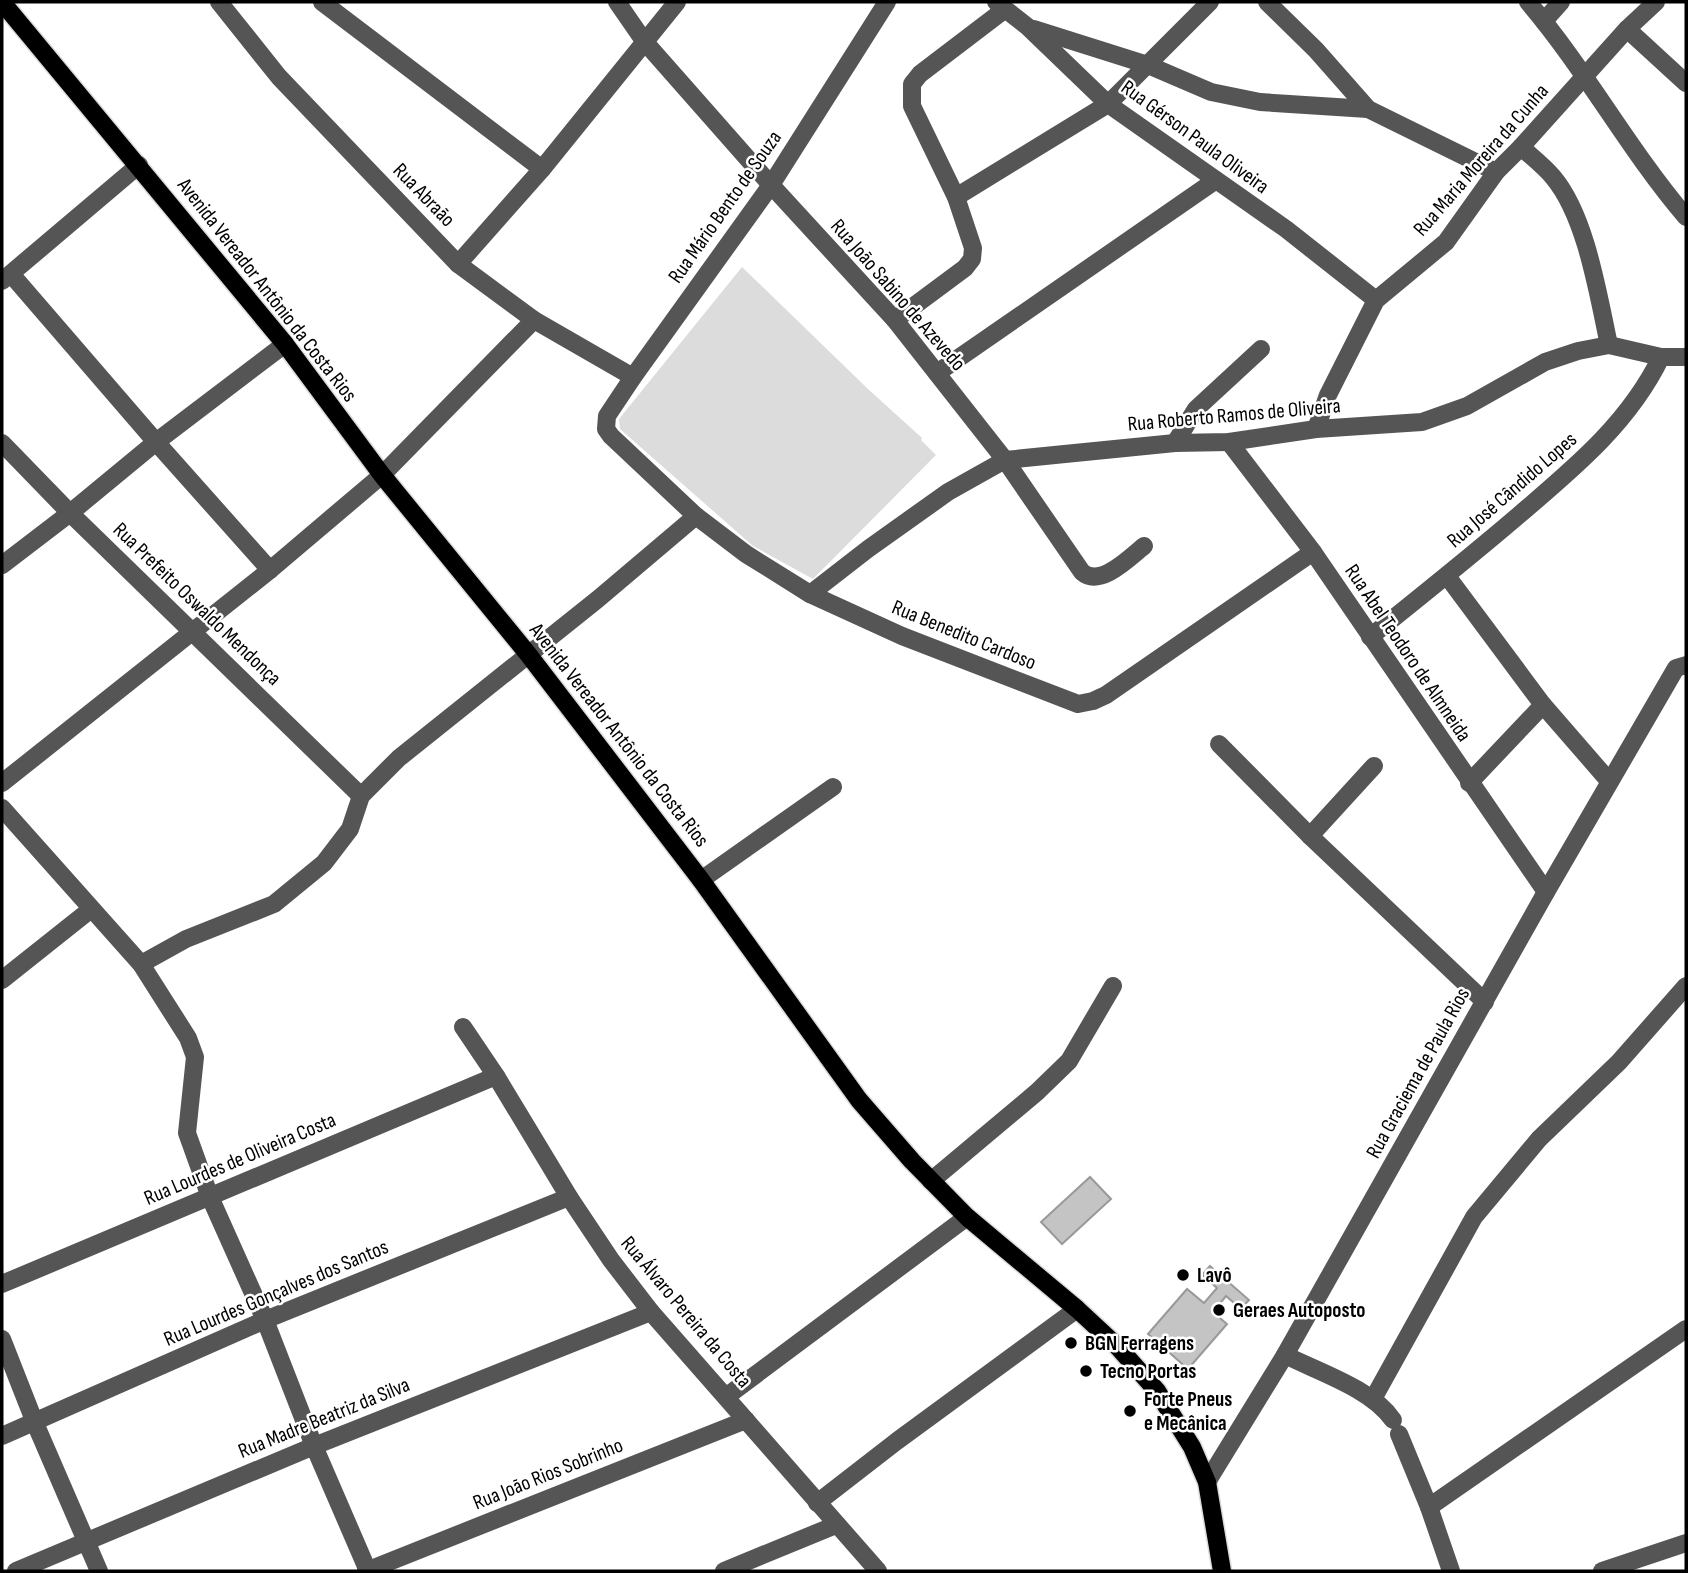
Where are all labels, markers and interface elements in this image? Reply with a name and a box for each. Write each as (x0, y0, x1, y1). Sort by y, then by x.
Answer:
street label: Rua Gérson Paula Oliveira (1116, 75, 1274, 199)
street label: Rua Maria Moreira da Cunha (1408, 79, 1554, 241)
street label: Rua Mário Bento de Souza (663, 126, 787, 288)
street label: Rua Abraão (388, 158, 460, 232)
street label: Avenida Vereador Antônio da Costa Rios (171, 172, 362, 407)
street label: Rua João Sabino de Azevedo (825, 214, 971, 376)
street label: Rua Roberto Ramos de Oliveira (1127, 393, 1341, 437)
street label: Rua José Cândido Lopes (1442, 427, 1582, 553)
street label: Rua Prefeito Oswaldo Mendonça (108, 517, 286, 691)
street label: Rua Abel Teodoro de Almneida (1339, 560, 1477, 746)
street label: Rua Benedito Cardoso (888, 595, 1040, 675)
street label: Avenida Vereador Antônio da Costa Rios (523, 617, 714, 852)
street label: Rua Graciema de Paula Rios (1361, 983, 1475, 1163)
street label: Rua Lourdes de Oliveira Costa (140, 1107, 340, 1211)
street label: Rua Álvaro Pereira da Costa (615, 1231, 757, 1393)
street label: Rua Lourdes Gonçalves dos Santos (160, 1234, 392, 1352)
place label: Lavô (1197, 1263, 1232, 1288)
marker: Lavô (1175, 1267, 1191, 1283)
place label: Geraes Autoposto (1233, 1298, 1366, 1323)
marker: Geraes Autoposto (1211, 1302, 1227, 1318)
place label: BGN Ferragens (1085, 1331, 1194, 1356)
marker: BGN Ferragens (1063, 1335, 1079, 1351)
place label: Tecno Portas (1100, 1359, 1196, 1384)
marker: Tecno Portas (1078, 1363, 1094, 1379)
street label: Rua Madre Beatriz da Silva (235, 1372, 413, 1464)
place label: Forte Pneus e Mecânica (1144, 1387, 1232, 1436)
marker: Forte Pneus e Mecânica (1122, 1403, 1138, 1419)
street label: Rua João Rios Sobrinho (469, 1433, 627, 1515)

